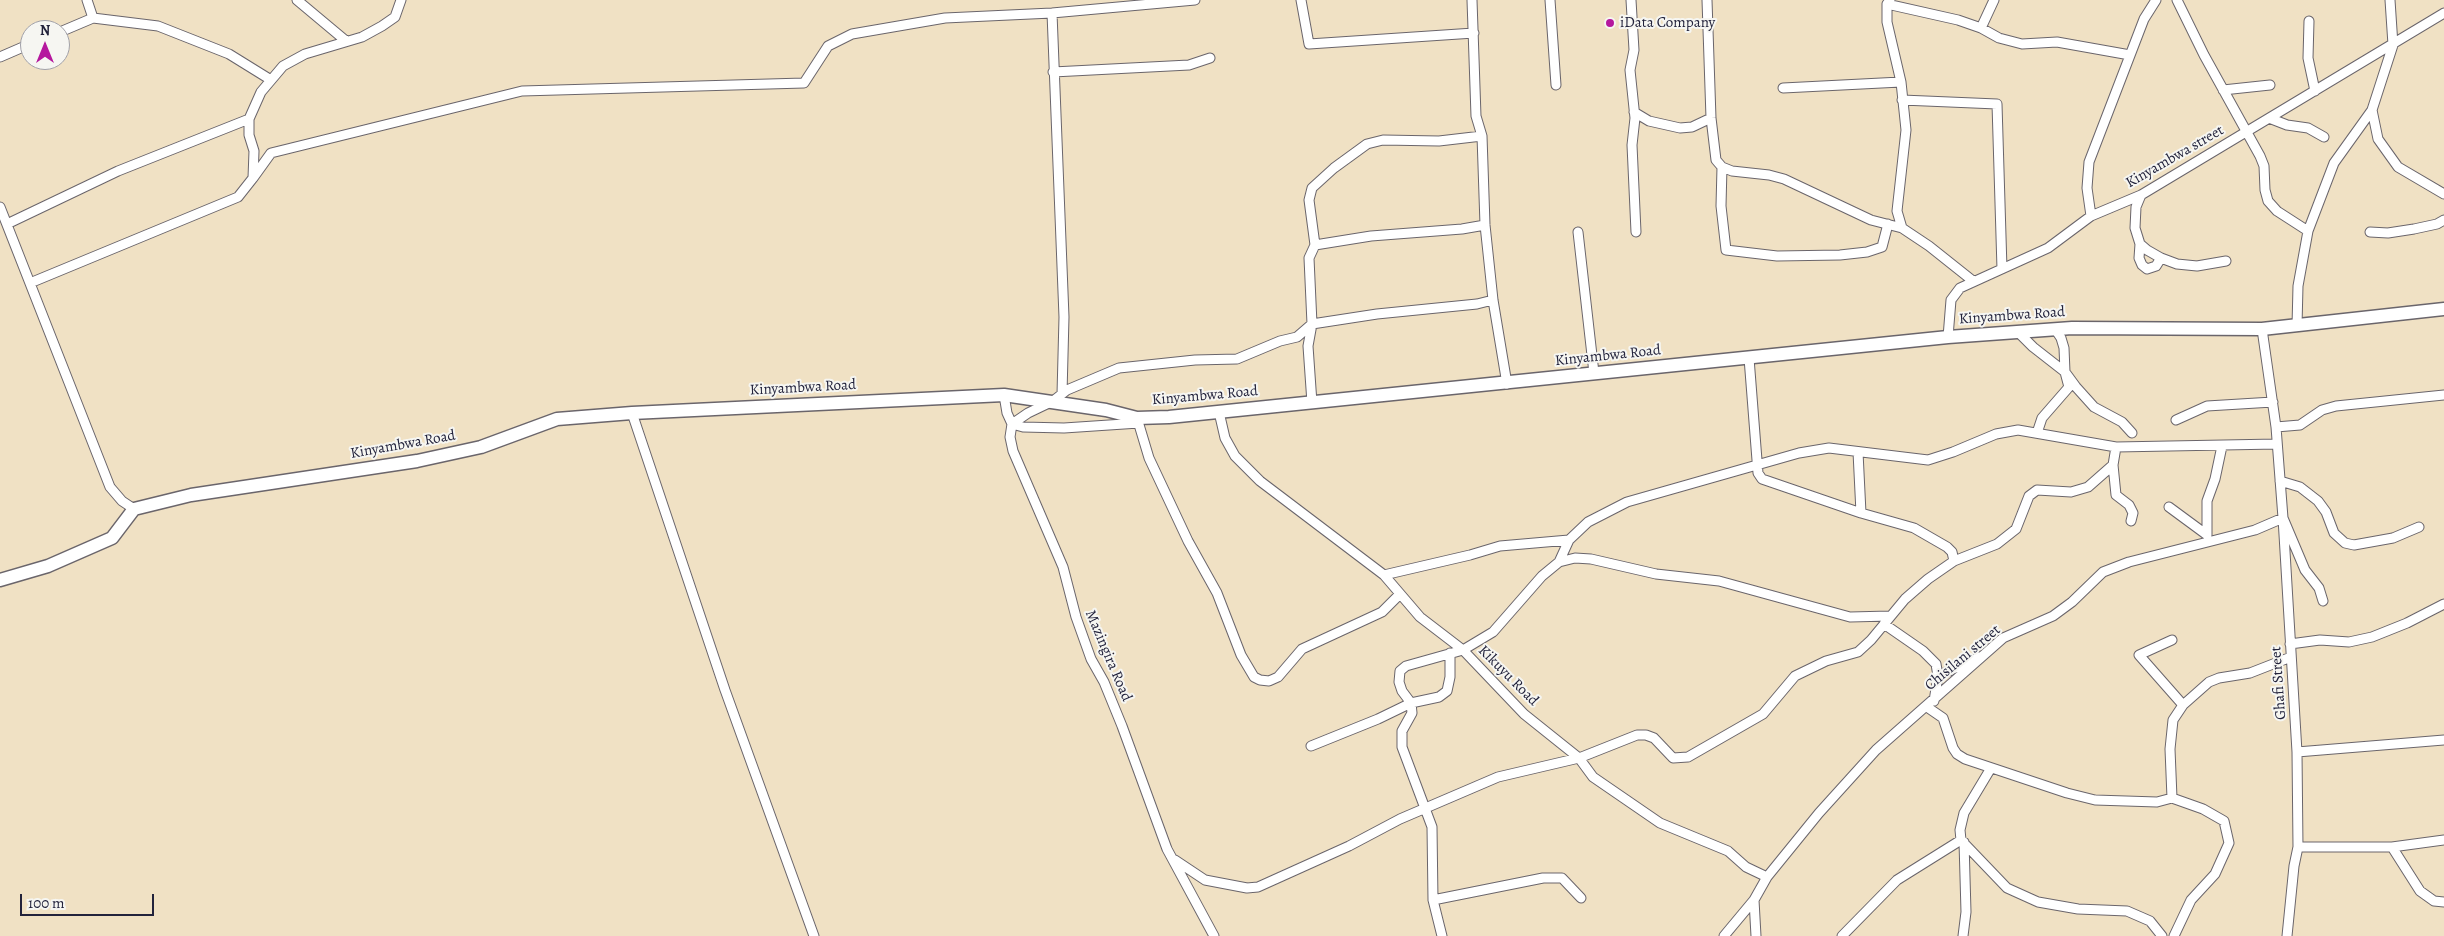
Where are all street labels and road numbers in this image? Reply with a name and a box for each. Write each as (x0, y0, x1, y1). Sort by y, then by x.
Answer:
street label: Kinyambwa street (2123, 122, 2227, 192)
street label: Kinyambwa Road (1958, 303, 2066, 329)
street label: Kinyambwa Road (1554, 341, 1662, 371)
street label: Kinyambwa Road (749, 376, 857, 400)
street label: Kinyambwa Road (1151, 382, 1259, 410)
street label: Kinyambwa Road (349, 427, 457, 463)
street label: Mazingira Road (1081, 608, 1135, 704)
street label: Chisilani street (1922, 621, 2004, 695)
street label: Kikuyu Road (1474, 642, 1542, 710)
street label: Ghafi Street (2267, 646, 2291, 720)

